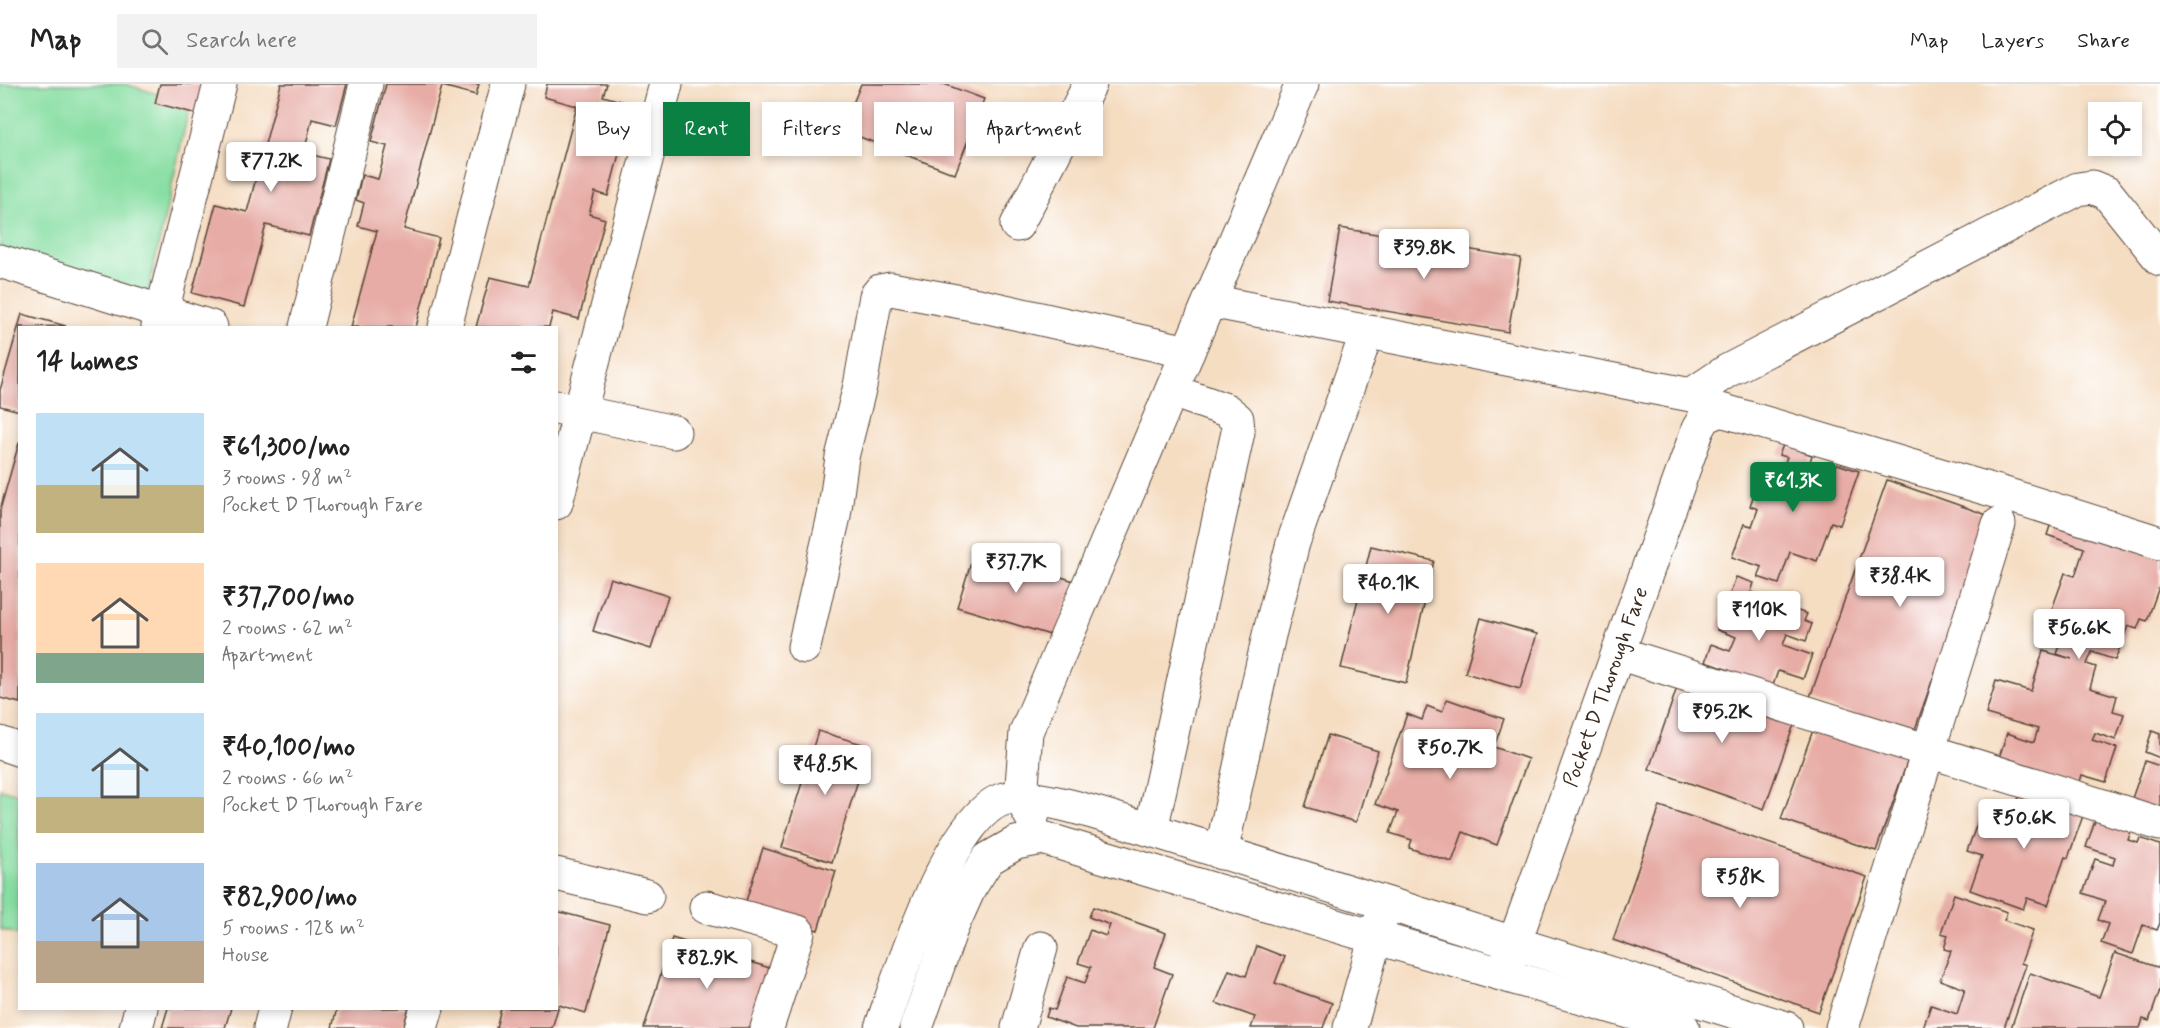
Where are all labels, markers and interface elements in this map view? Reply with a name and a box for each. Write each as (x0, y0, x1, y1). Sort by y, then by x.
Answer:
search box (117, 14, 537, 68)
text: Map (30, 23, 81, 60)
icon: search (138, 25, 171, 58)
text: Search here (186, 27, 297, 55)
text: Map (1910, 27, 1948, 55)
text: Layers (1981, 27, 2044, 55)
text: Share (2077, 27, 2130, 55)
chip: Buy (576, 102, 651, 156)
chip: Rent (663, 102, 750, 156)
chip: Filters (762, 102, 862, 156)
chip: New (874, 102, 954, 156)
chip: Apartment (966, 102, 1103, 156)
map controls (2088, 102, 2142, 156)
button: locate (2088, 102, 2142, 156)
pin: ₹77.2K (222, 142, 320, 193)
text: ₹77.2K (240, 148, 302, 175)
pin: ₹39.8K (1375, 229, 1473, 280)
text: ₹39.8K (1393, 235, 1455, 262)
text: 14 homes (36, 345, 138, 379)
icon: filters (507, 346, 540, 379)
text: ₹61,300/mo (222, 431, 350, 465)
icon: home (84, 437, 156, 509)
pin: ₹61.3K (1744, 462, 1842, 513)
text: 3 rooms · 98 m² (222, 465, 352, 492)
text: ₹61.3K (1764, 468, 1822, 495)
text: Pocket D Thorough Fare (222, 492, 423, 519)
pin: ₹37.7K (967, 543, 1065, 594)
text: ₹37.7K (986, 549, 1046, 576)
pin: ₹38.4K (1851, 557, 1949, 608)
text: ₹38.4K (1869, 563, 1931, 590)
pin: ₹40.1K (1339, 564, 1437, 615)
text: ₹40.1K (1357, 570, 1419, 597)
text: ₹37,700/mo (222, 581, 354, 615)
street label: Pocket D Thorough Fare (1557, 583, 1655, 791)
icon: home (84, 587, 156, 659)
pin: ₹110K (1717, 591, 1801, 642)
text: ₹110K (1731, 597, 1787, 624)
pin: ₹56.6K (2030, 609, 2128, 660)
text: 2 rooms · 62 m² (222, 615, 353, 642)
text: ₹56.6K (2048, 615, 2111, 642)
text: Apartment (222, 642, 313, 669)
pin: ₹95.2K (1673, 693, 1771, 744)
text: ₹95.2K (1692, 699, 1752, 726)
pin: ₹50.7K (1401, 729, 1499, 780)
text: ₹40,100/mo (222, 731, 355, 765)
text: ₹50.7K (1417, 735, 1483, 762)
icon: home (84, 737, 156, 809)
pin: ₹48.5K (776, 745, 874, 796)
text: ₹48.5K (793, 751, 857, 778)
text: 2 rooms · 66 m² (222, 765, 353, 792)
text: Pocket D Thorough Fare (222, 792, 423, 819)
pin: ₹50.6K (1975, 799, 2073, 850)
text: ₹50.6K (1992, 805, 2056, 832)
pin: ₹58K (1704, 858, 1776, 909)
text: ₹58K (1716, 864, 1764, 891)
text: ₹82,900/mo (222, 881, 357, 915)
icon: home (84, 887, 156, 959)
text: 5 rooms · 128 m² (222, 915, 365, 942)
pin: ₹82.9K (658, 939, 756, 990)
text: House (222, 942, 269, 969)
text: ₹82.9K (676, 945, 738, 972)

